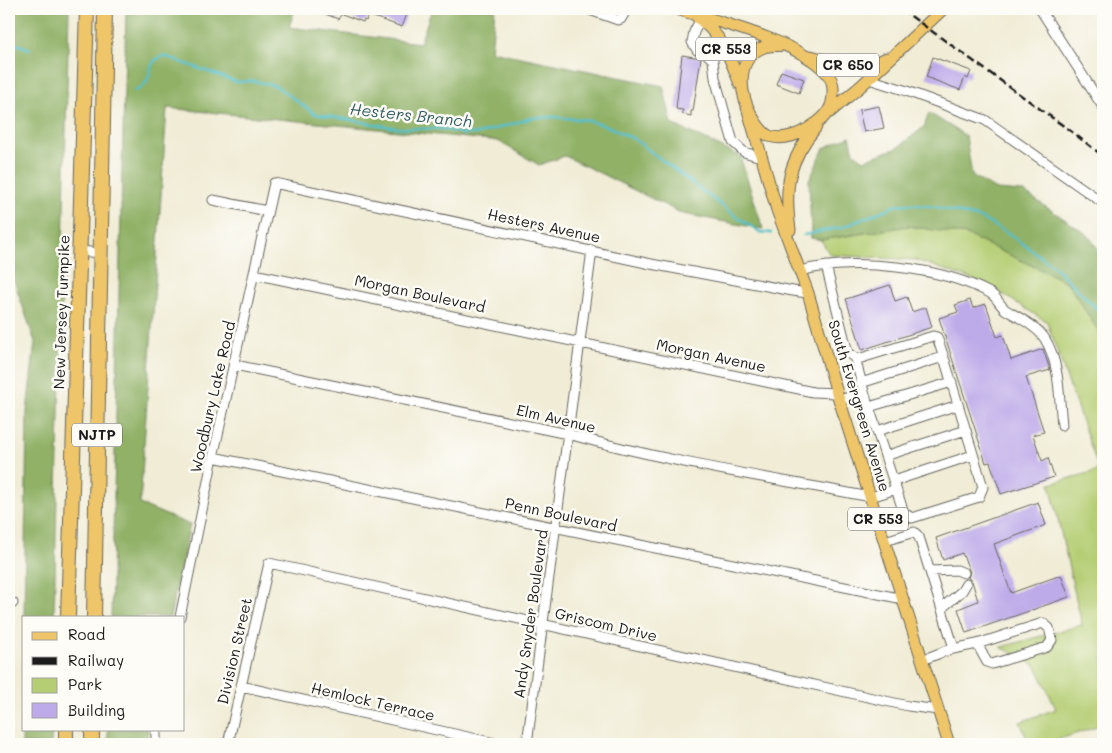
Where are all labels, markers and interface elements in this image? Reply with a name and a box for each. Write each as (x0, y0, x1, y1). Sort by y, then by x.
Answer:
road number: CR 553 (696, 38, 756, 61)
road number: CR 650 (817, 54, 879, 76)
water label: Hesters Branch (349, 98, 473, 131)
street label: Hesters Avenue (486, 203, 602, 247)
street label: New Jersey Turnpike (48, 234, 74, 390)
street label: Morgan Boulevard (353, 269, 487, 317)
street label: South Evergreen Avenue (824, 317, 896, 494)
street label: Woodbury Lake Road (185, 319, 239, 475)
street label: Morgan Avenue (655, 334, 768, 376)
street label: Elm Avenue (515, 399, 598, 437)
road number: NJTP (72, 424, 122, 446)
street label: Penn Boulevard (504, 492, 619, 536)
road number: CR 553 (848, 508, 908, 530)
street label: Andy Snyder Boulevard (508, 528, 552, 700)
street label: Division Street (212, 595, 256, 706)
street label: Griscom Drive (553, 603, 659, 646)
legend (22, 616, 185, 730)
text: Road (68, 624, 105, 644)
text: Railway (68, 650, 124, 670)
text: Park (68, 674, 102, 694)
street label: Hemlock Terrace (309, 677, 437, 725)
text: Building (68, 700, 125, 720)

